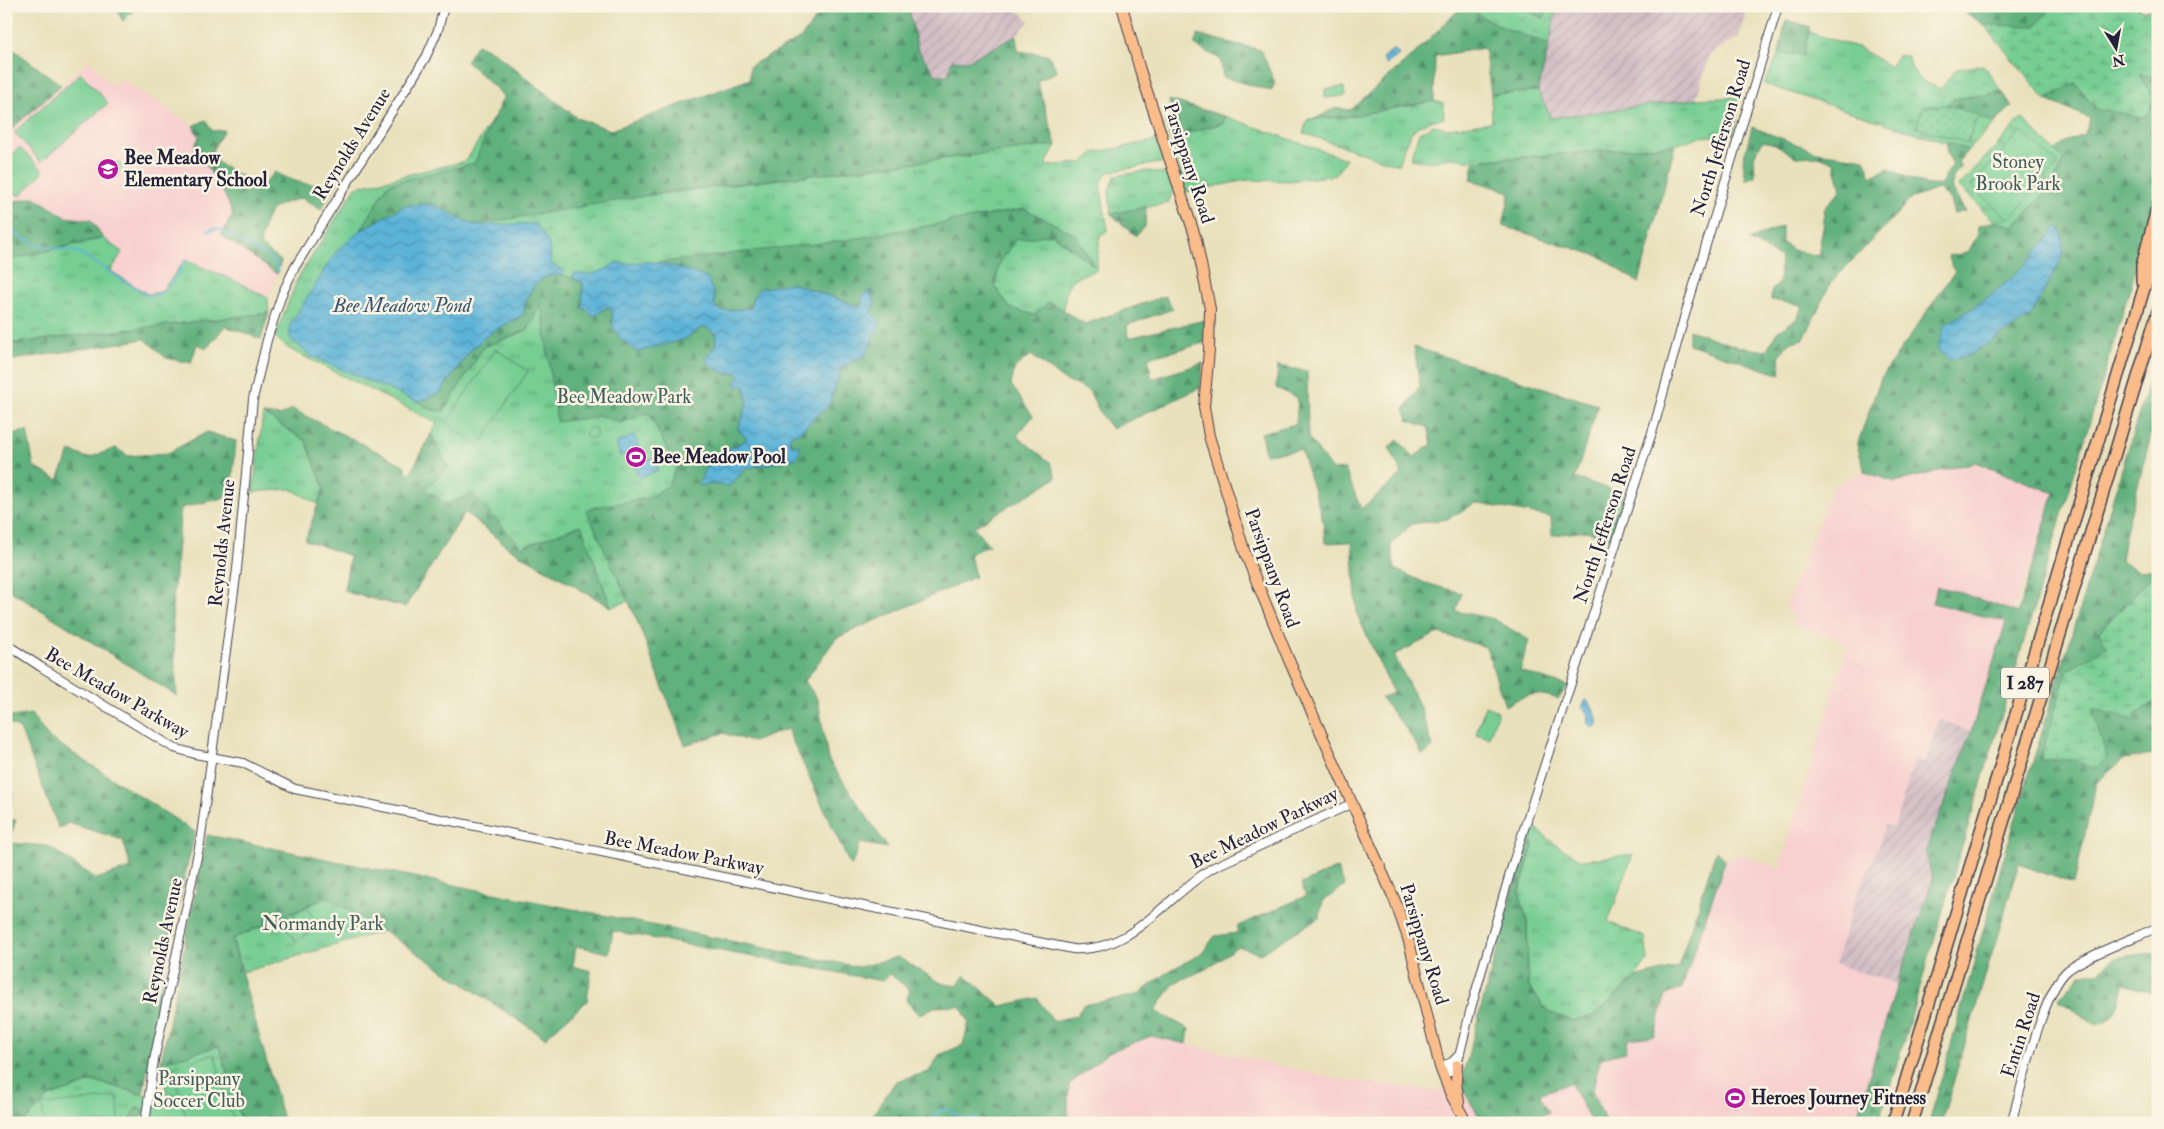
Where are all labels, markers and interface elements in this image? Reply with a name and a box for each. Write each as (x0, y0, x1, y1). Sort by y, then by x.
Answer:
north arrow (2092, 22, 2142, 72)
text: N (2110, 51, 2127, 70)
street label: North Jefferson Road (1686, 56, 1757, 220)
street label: Reynolds Avenue (308, 83, 396, 205)
street label: Parsippany Road (1157, 99, 1220, 227)
place label: Bee Meadow Elementary School (124, 146, 268, 193)
park label: Stoney Brook Park (1975, 150, 2061, 196)
school or university icon: Bee Meadow Elementary School (96, 157, 120, 181)
water label: Bee Meadow Pond (332, 293, 473, 318)
park label: Bee Meadow Park (557, 385, 691, 409)
street label: North Jefferson Road (1568, 443, 1642, 606)
sports icon: Bee Meadow Pool (624, 445, 648, 469)
place label: Bee Meadow Pool (652, 445, 786, 469)
street label: Reynolds Avenue (203, 478, 241, 608)
street label: Parsippany Road (1238, 505, 1305, 632)
street label: Bee Meadow Parkway (41, 642, 194, 744)
road number: I 287 (2001, 668, 2049, 698)
street label: Bee Meadow Parkway (1186, 781, 1343, 874)
street label: Bee Meadow Parkway (602, 826, 767, 880)
street label: Reynolds Avenue (138, 876, 188, 1006)
street label: Parsippany Road (1393, 880, 1454, 1009)
park label: Normandy Park (262, 912, 384, 936)
street label: Entin Road (1996, 989, 2046, 1081)
park label: Parsippany Soccer Club (153, 1067, 245, 1113)
sports icon: Heroes Journey Fitness (1723, 1086, 1747, 1110)
place label: Heroes Journey Fitness (1751, 1086, 1927, 1111)

